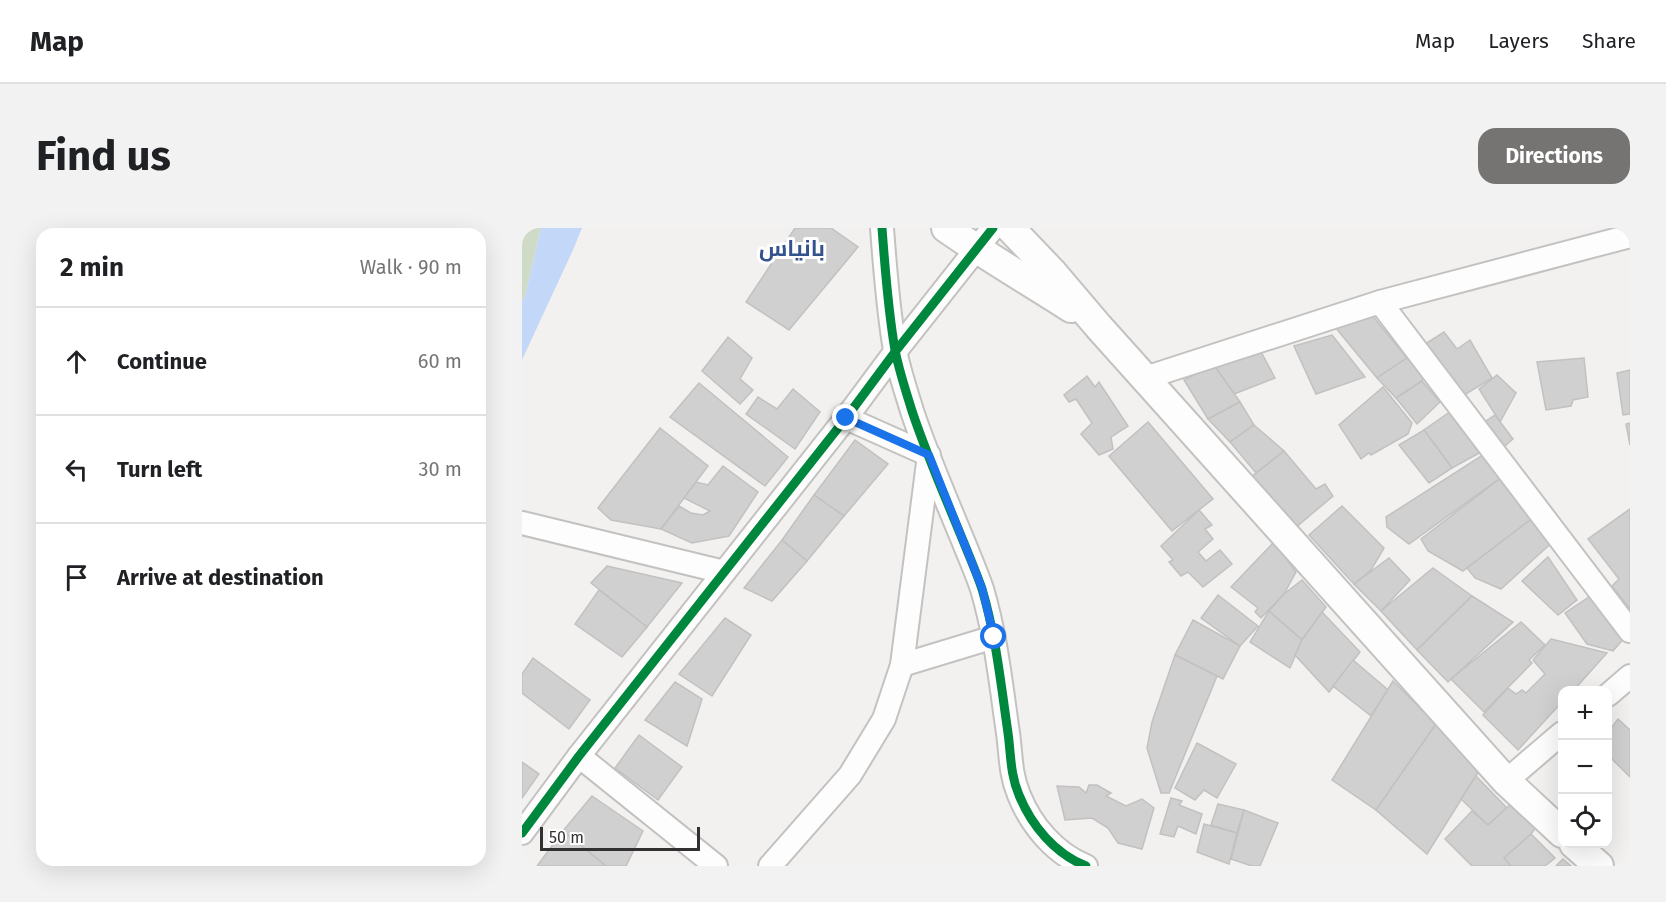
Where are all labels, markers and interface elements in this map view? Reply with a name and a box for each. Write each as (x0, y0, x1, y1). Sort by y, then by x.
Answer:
text: Map (30, 25, 84, 58)
text: Map (1415, 28, 1455, 54)
text: Layers (1488, 28, 1549, 54)
text: Share (1582, 28, 1636, 54)
button: Directions (1478, 128, 1630, 184)
text: Find us (36, 131, 171, 181)
district label: بانياس (759, 235, 825, 262)
text: 2 min (60, 252, 124, 283)
text: Walk · 90 m (360, 255, 462, 279)
icon: ahead (60, 345, 93, 378)
text: Continue (117, 348, 207, 375)
text: 60 m (418, 349, 462, 373)
route end (832, 404, 858, 430)
icon: left (60, 453, 93, 486)
text: Turn left (117, 456, 202, 483)
text: 30 m (418, 457, 462, 481)
icon: arrive (60, 561, 93, 594)
text: Arrive at destination (117, 564, 324, 591)
route start (980, 623, 1006, 649)
map controls (1558, 686, 1612, 848)
button: + (1558, 686, 1612, 740)
button: − (1558, 740, 1612, 794)
button: locate (1558, 794, 1612, 848)
scale bar (540, 824, 700, 852)
text: 50 m (549, 828, 584, 847)

